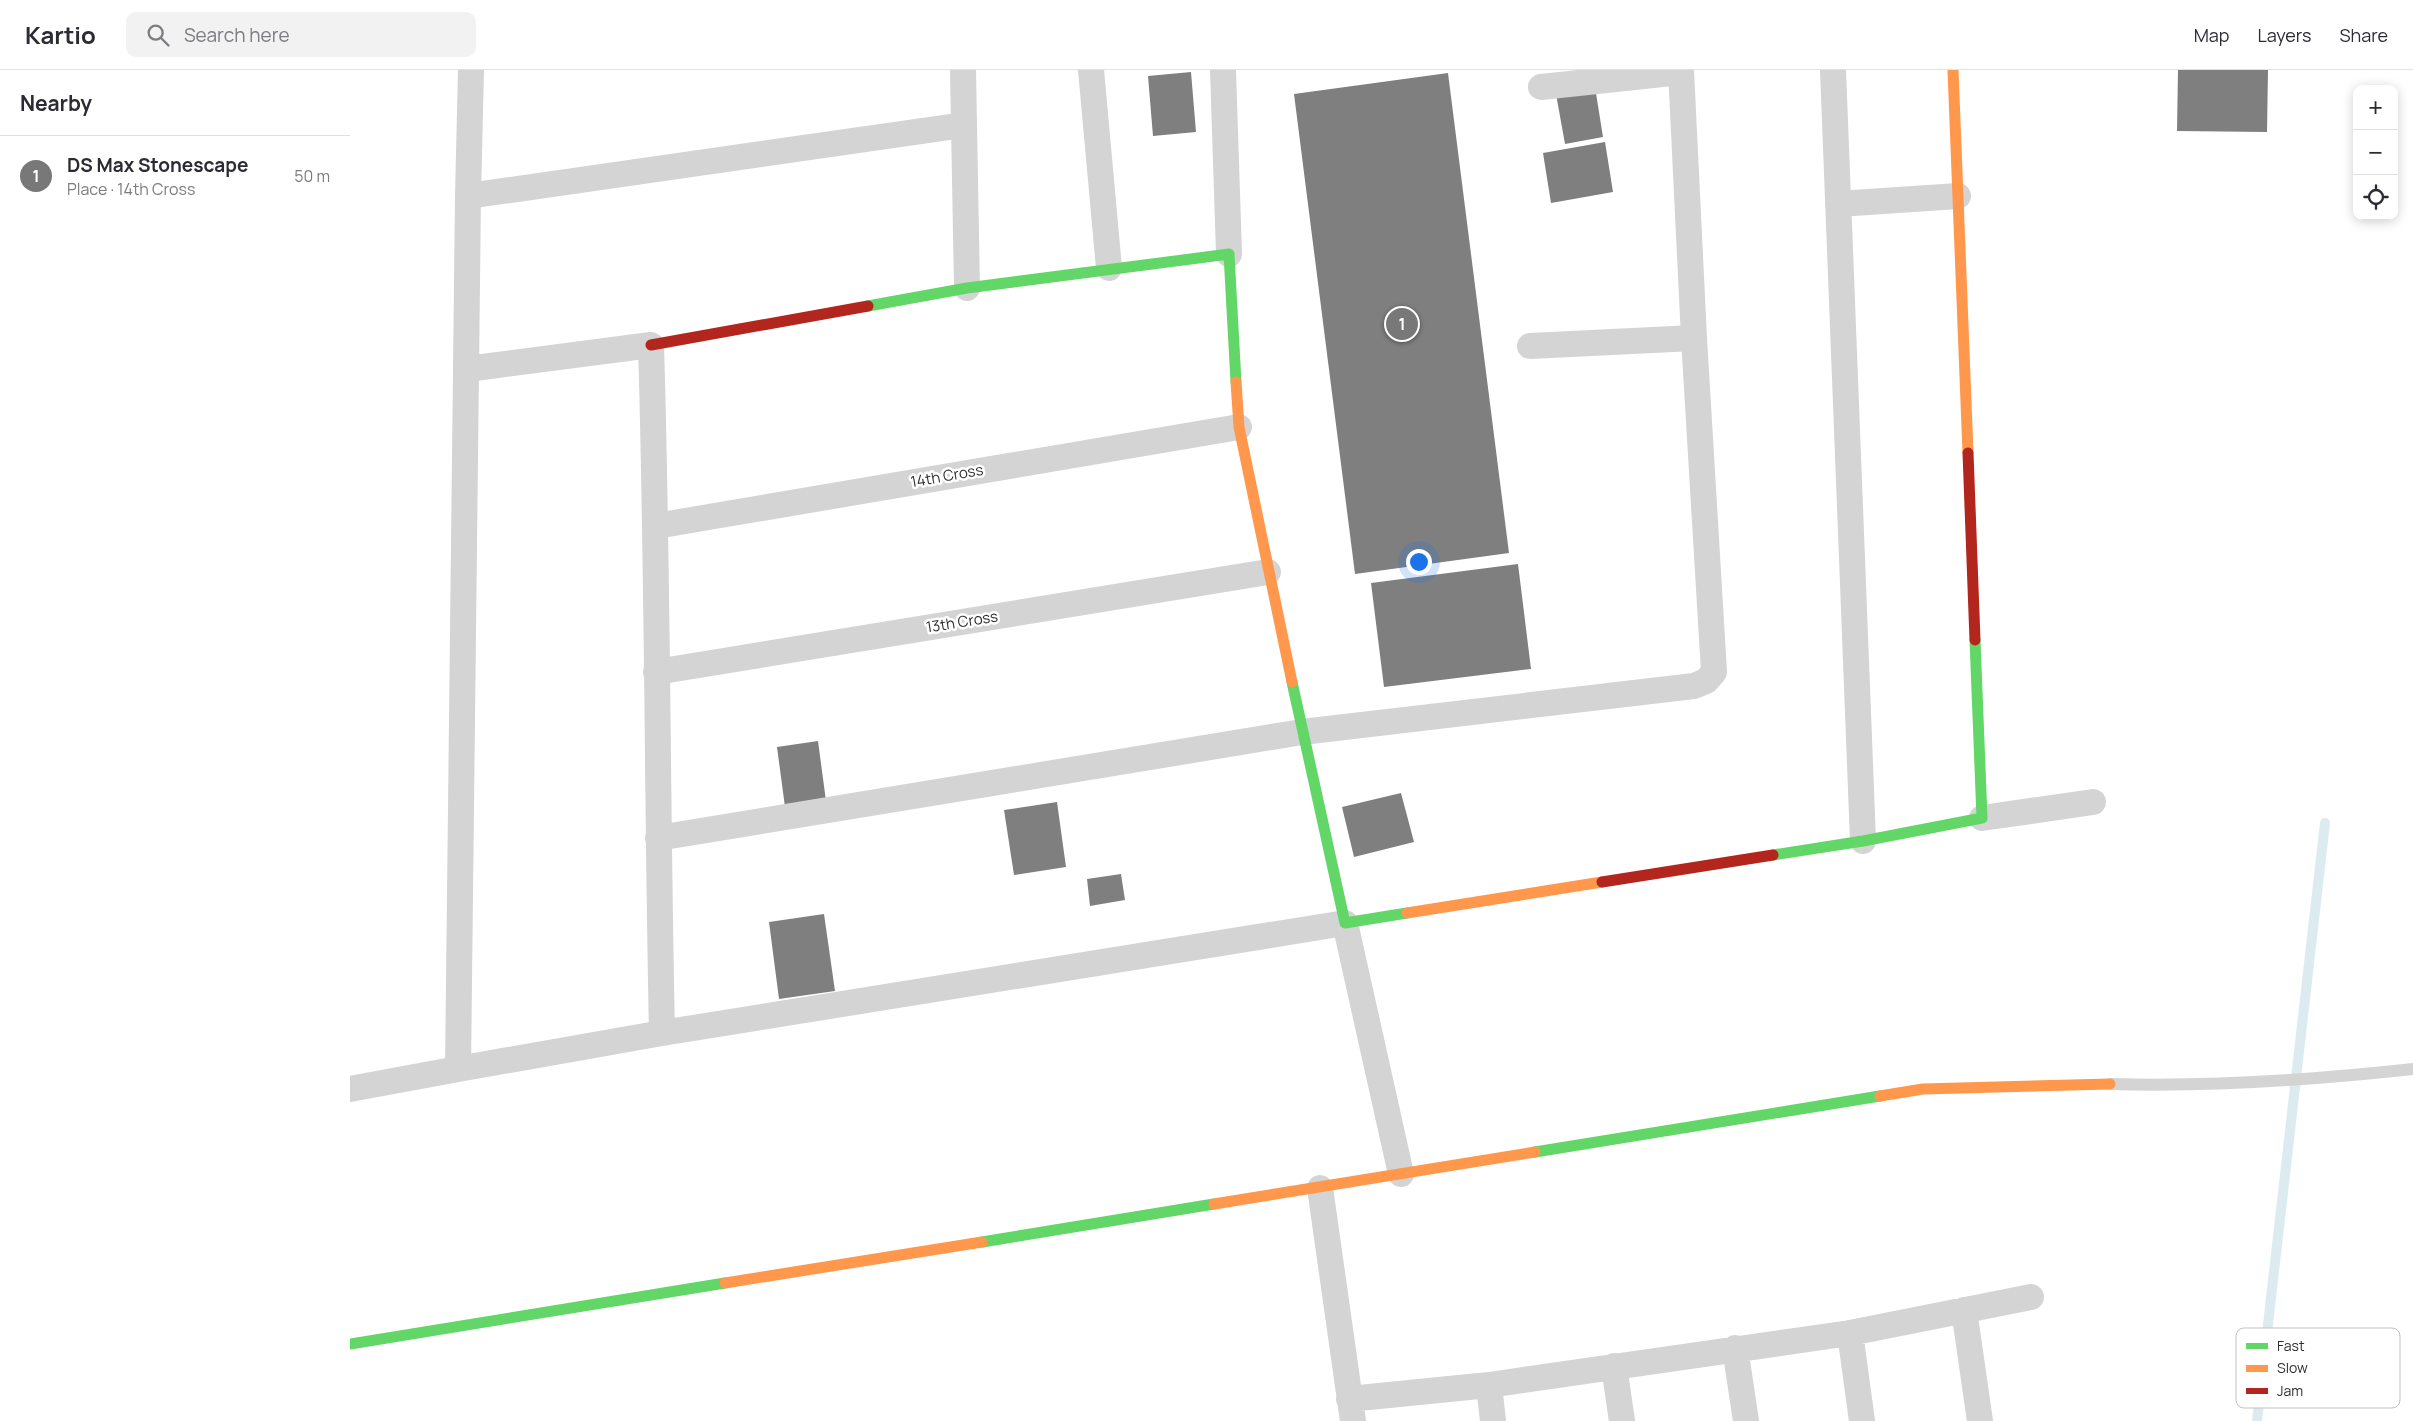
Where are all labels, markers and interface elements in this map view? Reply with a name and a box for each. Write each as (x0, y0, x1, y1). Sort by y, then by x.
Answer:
search box (126, 12, 476, 57)
text: Kartio (25, 18, 96, 51)
icon: search (144, 21, 172, 49)
text: Search here (184, 22, 290, 48)
text: Map (2194, 23, 2229, 47)
text: Layers (2257, 23, 2311, 47)
text: Share (2339, 23, 2388, 47)
map controls (2353, 85, 2398, 220)
button: + (2353, 85, 2398, 130)
text: Nearby (20, 89, 92, 117)
button: − (2353, 130, 2398, 175)
text: DS Max Stonescape (67, 152, 248, 178)
text: 1 (32, 165, 40, 187)
text: 50 m (294, 165, 330, 187)
button: locate (2353, 175, 2398, 220)
text: Place · 14th Cross (67, 178, 195, 200)
pin: 1 (1386, 305, 1418, 343)
street label: 14th Cross (909, 459, 985, 492)
your location (1406, 549, 1432, 575)
street label: 13th Cross (924, 605, 1000, 638)
legend (2236, 1328, 2400, 1408)
text: Fast (2277, 1336, 2305, 1355)
text: Slow (2277, 1358, 2308, 1377)
text: Jam (2277, 1381, 2303, 1400)

